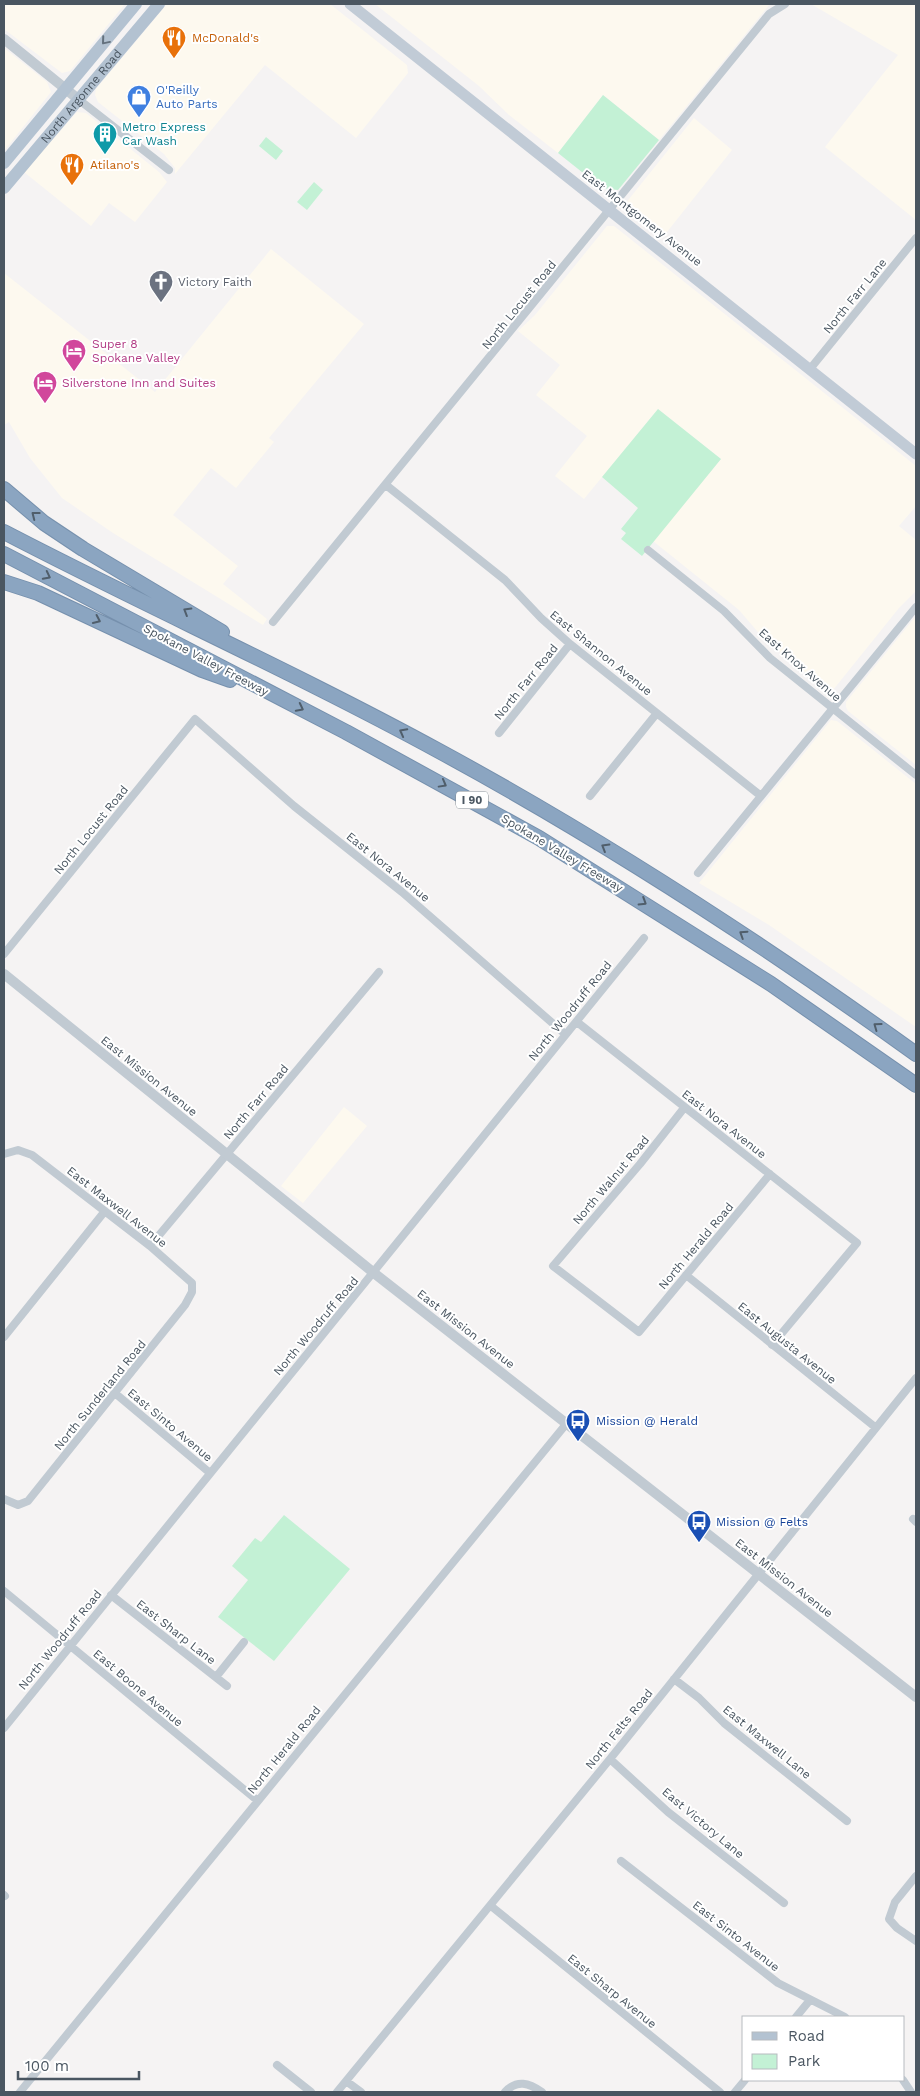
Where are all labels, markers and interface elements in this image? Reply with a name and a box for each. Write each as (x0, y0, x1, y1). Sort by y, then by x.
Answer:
restaurant icon: McDonald's (161, 25, 187, 59)
place label: McDonald's (192, 31, 259, 45)
one-way arrow (102, 36, 111, 45)
street label: North Argonne Road (38, 47, 125, 146)
place label: O'Reilly Auto Parts (156, 83, 218, 111)
shop icon: O'Reilly Auto Parts (126, 84, 152, 118)
place label: Metro Express Car Wash (122, 120, 206, 148)
building icon: Metro Express Car Wash (92, 121, 118, 155)
restaurant icon: Atilano's (59, 152, 85, 186)
place label: Atilano's (90, 158, 140, 172)
street label: East Montgomery Avenue (579, 167, 705, 269)
street label: North Farr Lane (820, 256, 890, 336)
street label: North Locust Road (479, 258, 559, 352)
church icon: Victory Faith (148, 269, 174, 303)
place label: Victory Faith (178, 275, 252, 289)
place label: Super 8 Spokane Valley (92, 337, 181, 365)
hotel icon: Super 8 Spokane Valley (61, 338, 87, 372)
hotel icon: Silverstone Inn and Suites (32, 370, 58, 404)
place label: Silverstone Inn and Suites (62, 376, 216, 390)
one-way arrow (31, 512, 40, 521)
one-way arrow (42, 570, 51, 580)
one-way arrow (184, 607, 193, 617)
street label: East Shannon Avenue (547, 607, 655, 699)
one-way arrow (92, 614, 101, 625)
street label: Spokane Valley Freeway (141, 621, 272, 699)
street label: East Knox Avenue (756, 625, 844, 705)
street label: North Farr Road (491, 641, 561, 723)
one-way arrow (294, 702, 303, 712)
one-way arrow (400, 728, 409, 738)
one-way arrow (438, 778, 447, 788)
street label: North Locust Road (51, 783, 131, 877)
road number: I 90 (456, 792, 488, 808)
street label: Spokane Valley Freeway (499, 811, 626, 895)
street label: East Nora Avenue (344, 829, 433, 905)
one-way arrow (602, 844, 611, 854)
one-way arrow (638, 896, 647, 906)
one-way arrow (739, 931, 748, 940)
street label: North Woodruff Road (525, 958, 615, 1064)
one-way arrow (873, 1023, 882, 1032)
street label: East Mission Avenue (98, 1033, 200, 1119)
street label: North Farr Road (221, 1062, 291, 1142)
street label: East Nora Avenue (679, 1087, 769, 1161)
street label: North Walnut Road (570, 1133, 652, 1227)
street label: East Maxwell Avenue (64, 1164, 170, 1250)
street label: North Herald Road (656, 1200, 736, 1292)
street label: North Woodruff Road (271, 1274, 361, 1378)
street label: East Mission Avenue (414, 1287, 518, 1371)
street label: East Augusta Avenue (735, 1299, 839, 1387)
street label: North Sunderland Road (51, 1337, 149, 1453)
street label: East Sinto Avenue (125, 1385, 215, 1465)
bus stop icon: Mission @ Herald (565, 1408, 591, 1442)
place label: Mission @ Herald (596, 1414, 698, 1428)
bus stop icon: Mission @ Felts (686, 1509, 712, 1543)
place label: Mission @ Felts (716, 1515, 808, 1529)
street label: East Mission Avenue (732, 1536, 836, 1620)
street label: North Woodruff Road (15, 1587, 105, 1693)
street label: East Sharp Lane (134, 1597, 218, 1667)
street label: East Boone Avenue (90, 1646, 186, 1730)
street label: North Felts Road (582, 1686, 656, 1772)
street label: East Maxwell Lane (720, 1702, 814, 1782)
street label: North Herald Road (244, 1703, 324, 1797)
street label: East Victory Lane (659, 1785, 747, 1861)
street label: East Sinto Avenue (690, 1898, 782, 1974)
street label: East Sharp Avenue (565, 1951, 659, 2031)
legend (742, 2016, 905, 2081)
text: Road (788, 2027, 825, 2045)
scale bar (18, 2048, 139, 2080)
text: Park (788, 2052, 821, 2070)
text: 100 m (25, 2057, 69, 2075)

